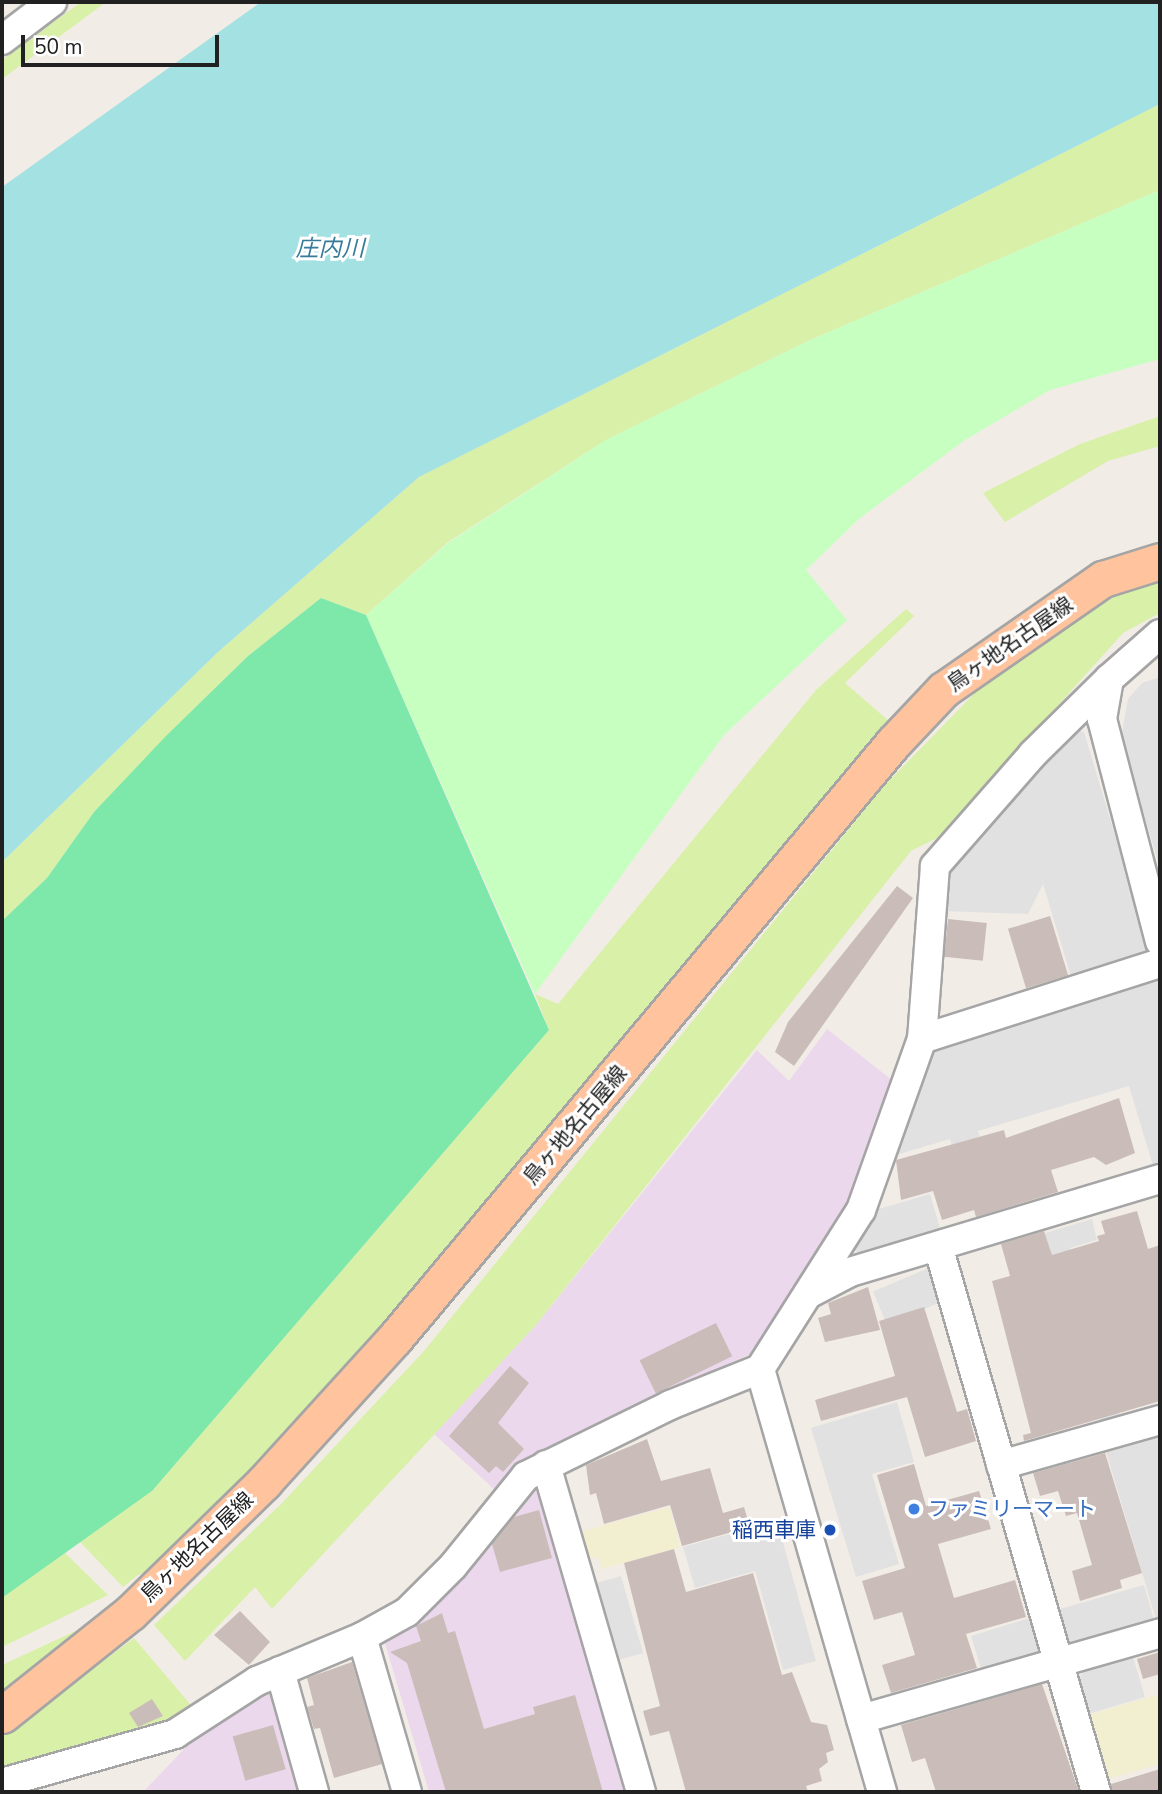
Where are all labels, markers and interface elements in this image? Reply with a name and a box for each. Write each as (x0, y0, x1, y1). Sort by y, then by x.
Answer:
scale bar (24, 21, 222, 65)
text: 50 m (34, 33, 83, 61)
water label: 庄内川 (296, 235, 364, 263)
street label: 鳥ヶ地名古屋線 (943, 592, 1077, 696)
street label: 鳥ヶ地名古屋線 (518, 1061, 632, 1189)
street label: 鳥ヶ地名古屋線 (135, 1487, 259, 1607)
place label: ファミリーマート (928, 1496, 1096, 1522)
marker: ファミリーマート (906, 1501, 922, 1517)
place label: 稲西車庫 (732, 1517, 816, 1543)
marker: 稲西車庫 (822, 1522, 838, 1538)

